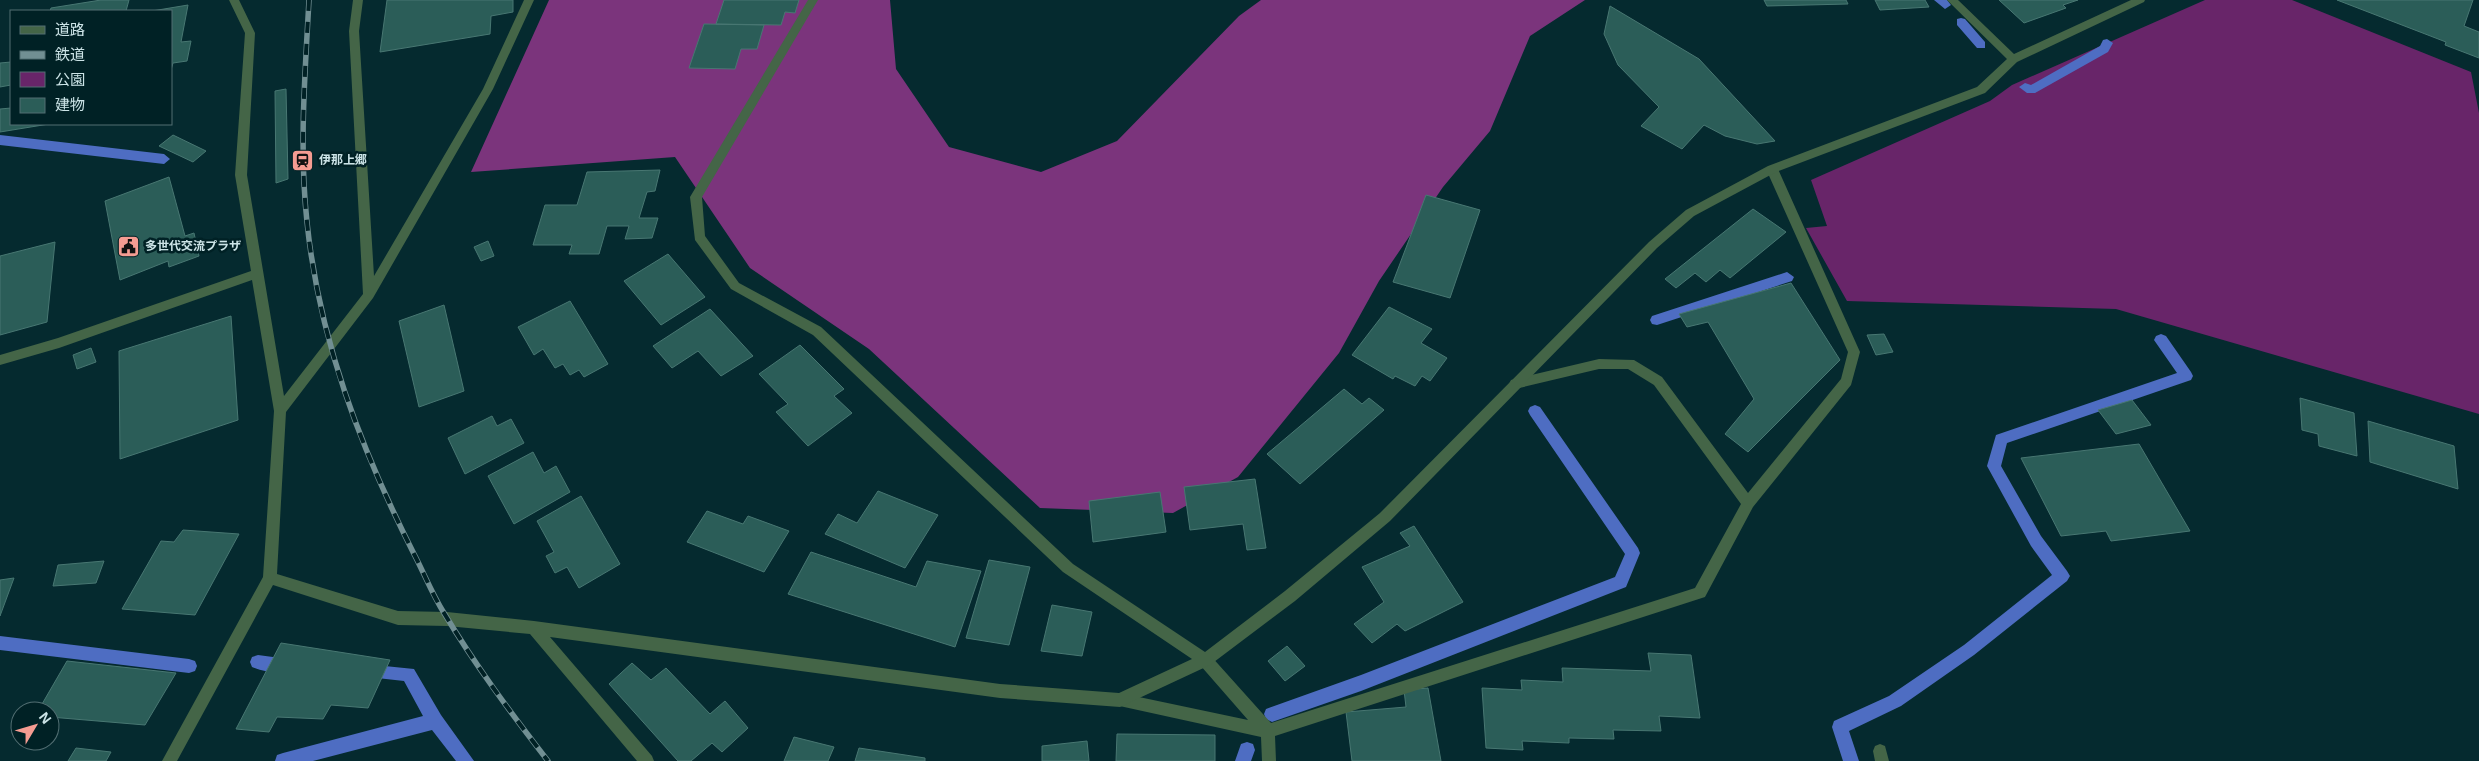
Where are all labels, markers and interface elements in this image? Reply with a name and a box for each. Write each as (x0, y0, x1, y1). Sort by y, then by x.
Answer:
legend (10, 10, 172, 125)
text: 道路 (55, 21, 85, 38)
text: 鉄道 (55, 46, 85, 63)
text: 公園 (55, 71, 85, 88)
text: 建物 (55, 96, 85, 113)
station icon: 伊那上郷 (291, 148, 315, 172)
place label: 伊那上郷 (319, 153, 367, 167)
public building icon: 多世代交流プラザ (117, 234, 141, 258)
place label: 多世代交流プラザ (145, 239, 241, 253)
north arrow (10, 701, 60, 751)
text: N (36, 709, 55, 727)

